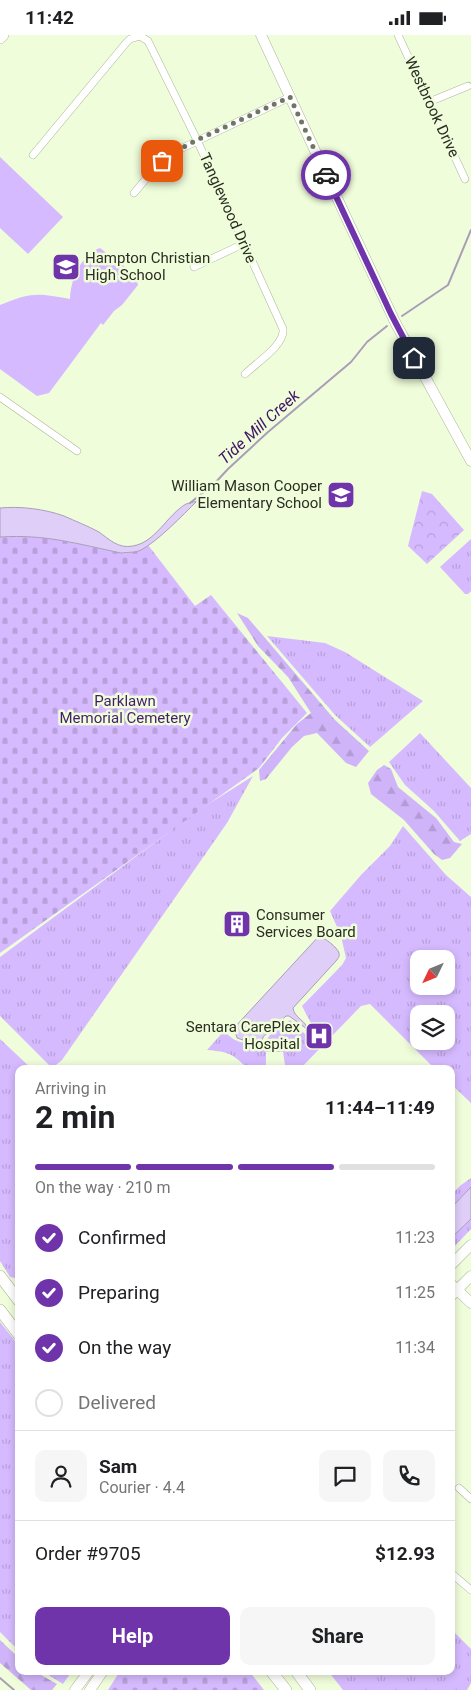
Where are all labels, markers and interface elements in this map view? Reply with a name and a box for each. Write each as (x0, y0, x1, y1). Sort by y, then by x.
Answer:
text: 11:42 (25, 6, 74, 29)
street label: Westbrook Drive (401, 54, 463, 160)
pin (141, 140, 183, 182)
icon: bag (148, 147, 176, 175)
street label: Tanglewood Drive (196, 150, 260, 266)
courier (301, 150, 351, 200)
icon: car (312, 161, 340, 189)
place label: Hampton Christian High School (85, 249, 210, 284)
school or university icon: Hampton Christian High School (51, 252, 81, 282)
pin (393, 337, 435, 379)
icon: home (400, 344, 428, 372)
water label: Tide Mill Creek (215, 385, 304, 468)
place label: William Mason Cooper Elementary School (171, 477, 322, 512)
school or university icon: William Mason Cooper Elementary School (326, 480, 356, 510)
park label: Parklawn Memorial Cemetery (59, 692, 191, 727)
place label: Consumer Services Board (256, 906, 356, 941)
building icon: Consumer Services Board (222, 909, 252, 939)
north arrow (410, 950, 455, 995)
map controls (410, 950, 455, 1050)
button: layers (410, 1005, 455, 1050)
place label: Sentara CarePlex Hospital (186, 1018, 301, 1053)
hospital icon: Sentara CarePlex Hospital (304, 1021, 334, 1051)
text: Arriving in (35, 1079, 106, 1098)
text: 11:44–11:49 (325, 1096, 435, 1119)
text: 2 min (35, 1098, 115, 1136)
text: On the way · 210 m (35, 1178, 171, 1197)
icon: check (35, 1224, 63, 1252)
text: Confirmed (78, 1226, 166, 1249)
text: 11:23 (395, 1228, 435, 1247)
icon: check (35, 1279, 63, 1307)
text: Preparing (78, 1281, 160, 1304)
text: 11:25 (395, 1283, 435, 1302)
icon: check (35, 1334, 63, 1362)
text: On the way (78, 1336, 171, 1359)
text: 11:34 (395, 1338, 435, 1357)
text: Delivered (78, 1391, 156, 1414)
button: person (35, 1450, 87, 1502)
button: chat (319, 1450, 371, 1502)
button: phone (383, 1450, 435, 1502)
text: Sam (99, 1455, 137, 1478)
text: Courier · 4.4 (99, 1478, 185, 1497)
text: Order #9705 (35, 1542, 141, 1565)
text: $12.93 (375, 1542, 435, 1565)
button: Help (35, 1607, 230, 1665)
button: Share (240, 1607, 435, 1665)

